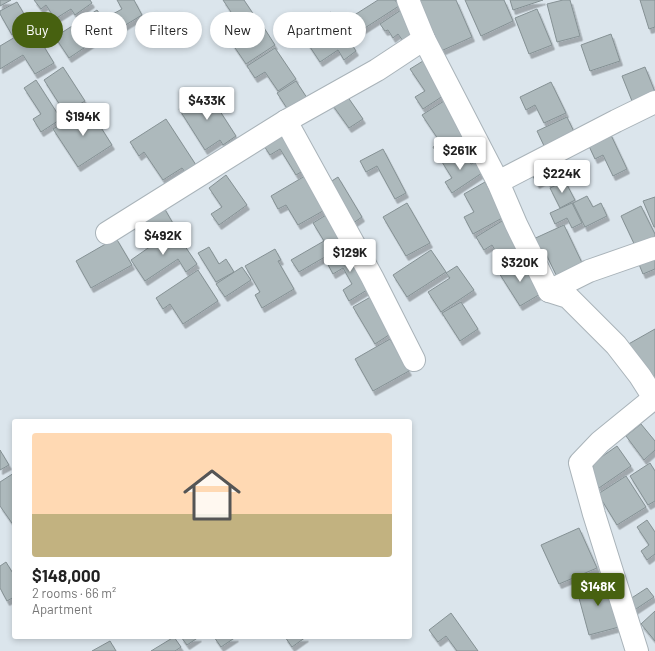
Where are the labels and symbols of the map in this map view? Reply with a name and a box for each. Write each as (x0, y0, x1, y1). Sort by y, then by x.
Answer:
pin: $433K (179, 87, 235, 121)
pin: $194K (55, 103, 111, 137)
pin: $261K (432, 137, 488, 171)
pin: $224K (534, 160, 590, 194)
pin: $492K (135, 222, 191, 256)
pin: $129K (322, 239, 378, 273)
pin: $320K (492, 249, 548, 283)
pin: $148K (570, 573, 626, 607)

